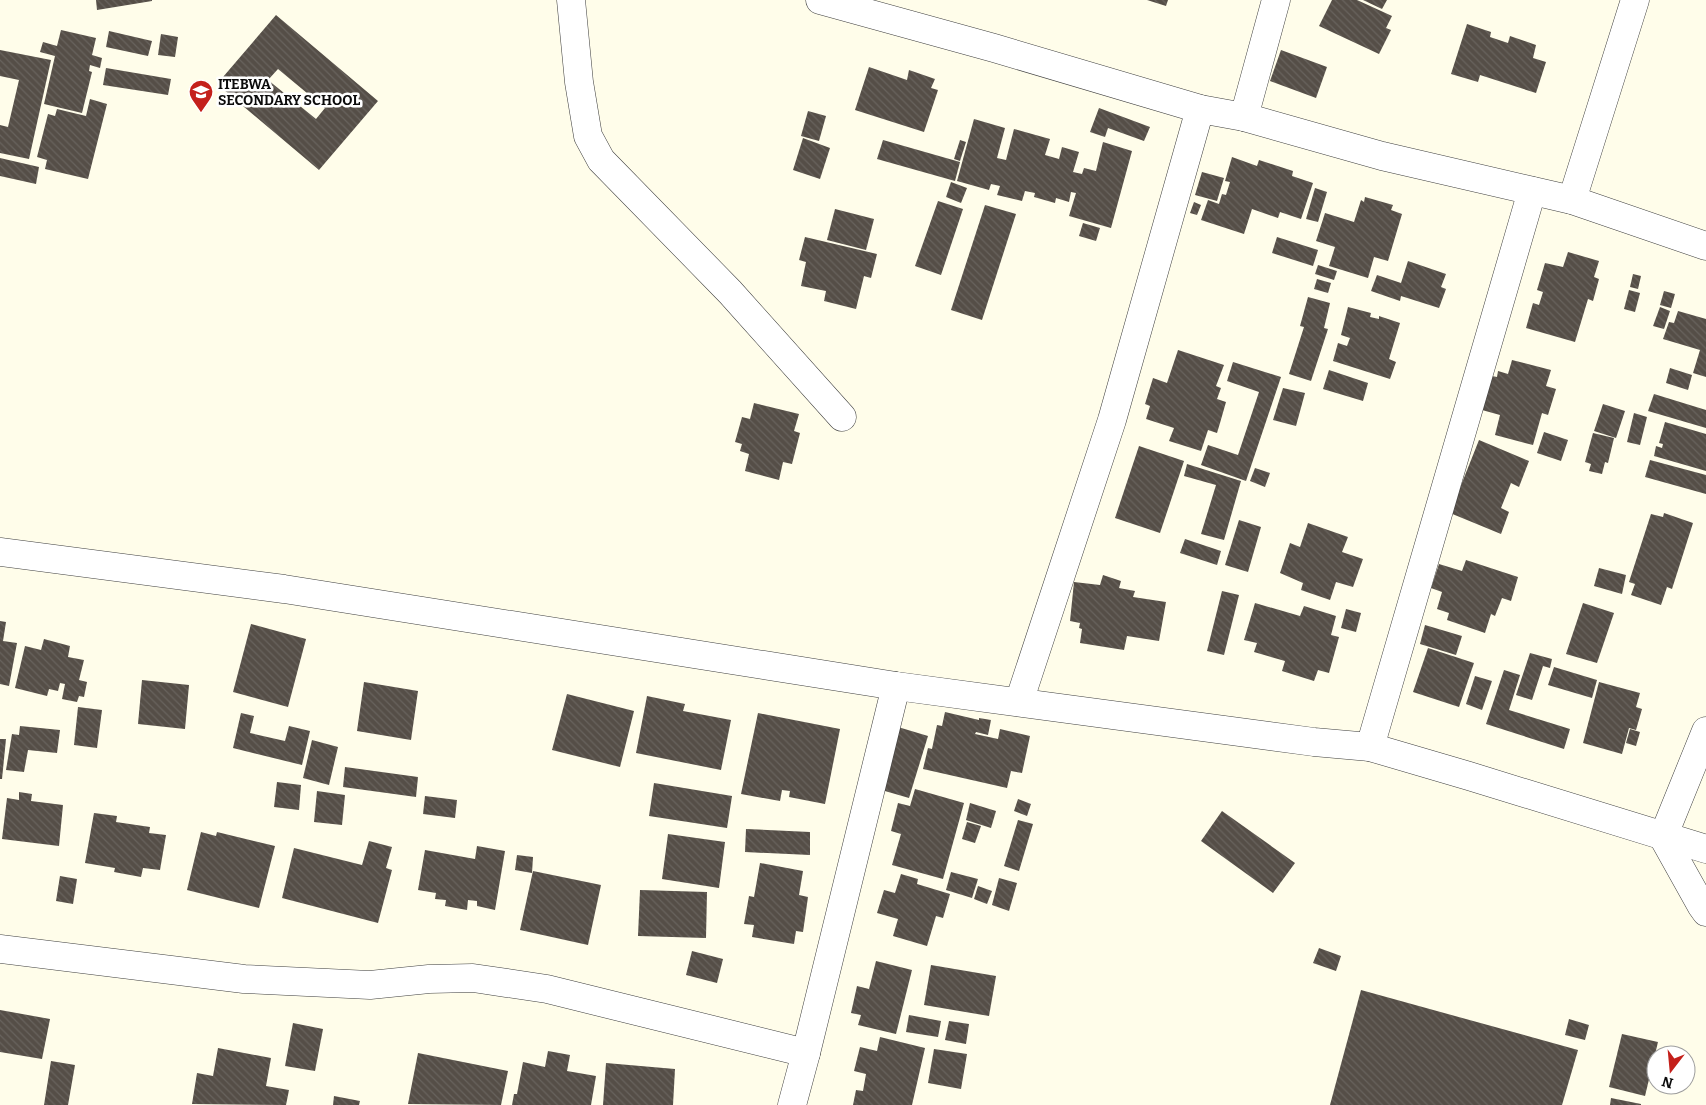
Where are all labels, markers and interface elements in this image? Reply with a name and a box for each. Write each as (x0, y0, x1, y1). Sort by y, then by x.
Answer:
place label: ITEBWA SECONDARY SCHOOL (218, 76, 360, 109)
school or university icon: ITEBWA SECONDARY SCHOOL (188, 79, 214, 113)
north arrow (1646, 1045, 1696, 1095)
text: N (1660, 1072, 1675, 1092)

